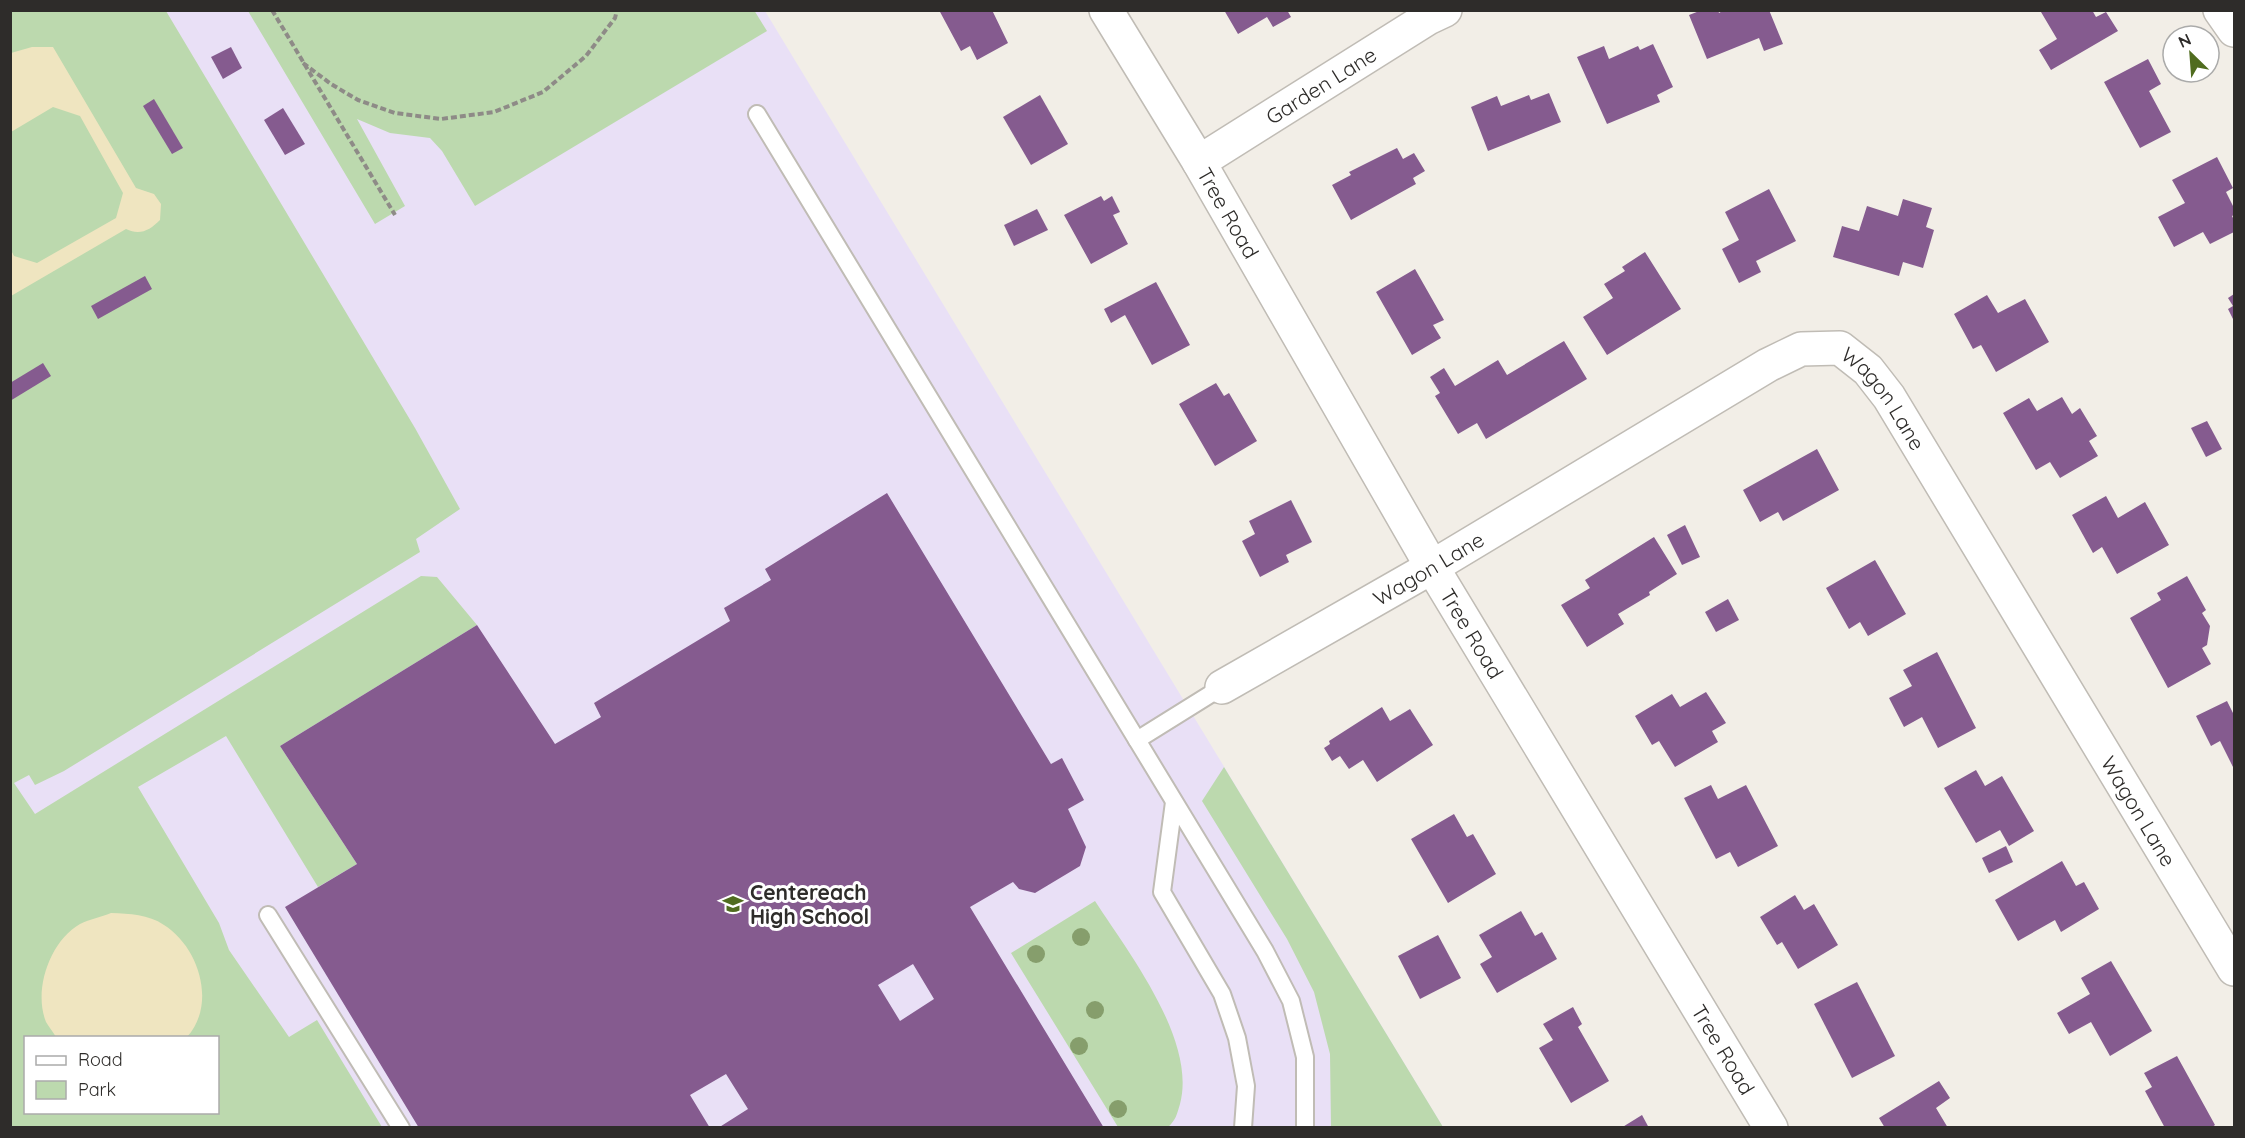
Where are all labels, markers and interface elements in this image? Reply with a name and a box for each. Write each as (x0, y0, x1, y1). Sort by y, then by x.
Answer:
north arrow (2161, 24, 2221, 84)
text: N (2175, 29, 2194, 52)
street label: Garden Lane (1261, 41, 1381, 130)
street label: Tree Road (1192, 163, 1265, 263)
street label: Wagon Lane (1836, 341, 1931, 455)
street label: Wagon Lane (1368, 526, 1489, 611)
street label: Tree Road (1435, 584, 1509, 683)
street label: Wagon Lane (2096, 751, 2182, 871)
place label: Centereach High School (750, 879, 869, 929)
school or university icon: Centereach High School (721, 892, 745, 916)
street label: Tree Road (1686, 1000, 1761, 1099)
legend (24, 1036, 219, 1114)
text: Road (78, 1048, 123, 1071)
text: Park (78, 1078, 116, 1101)

